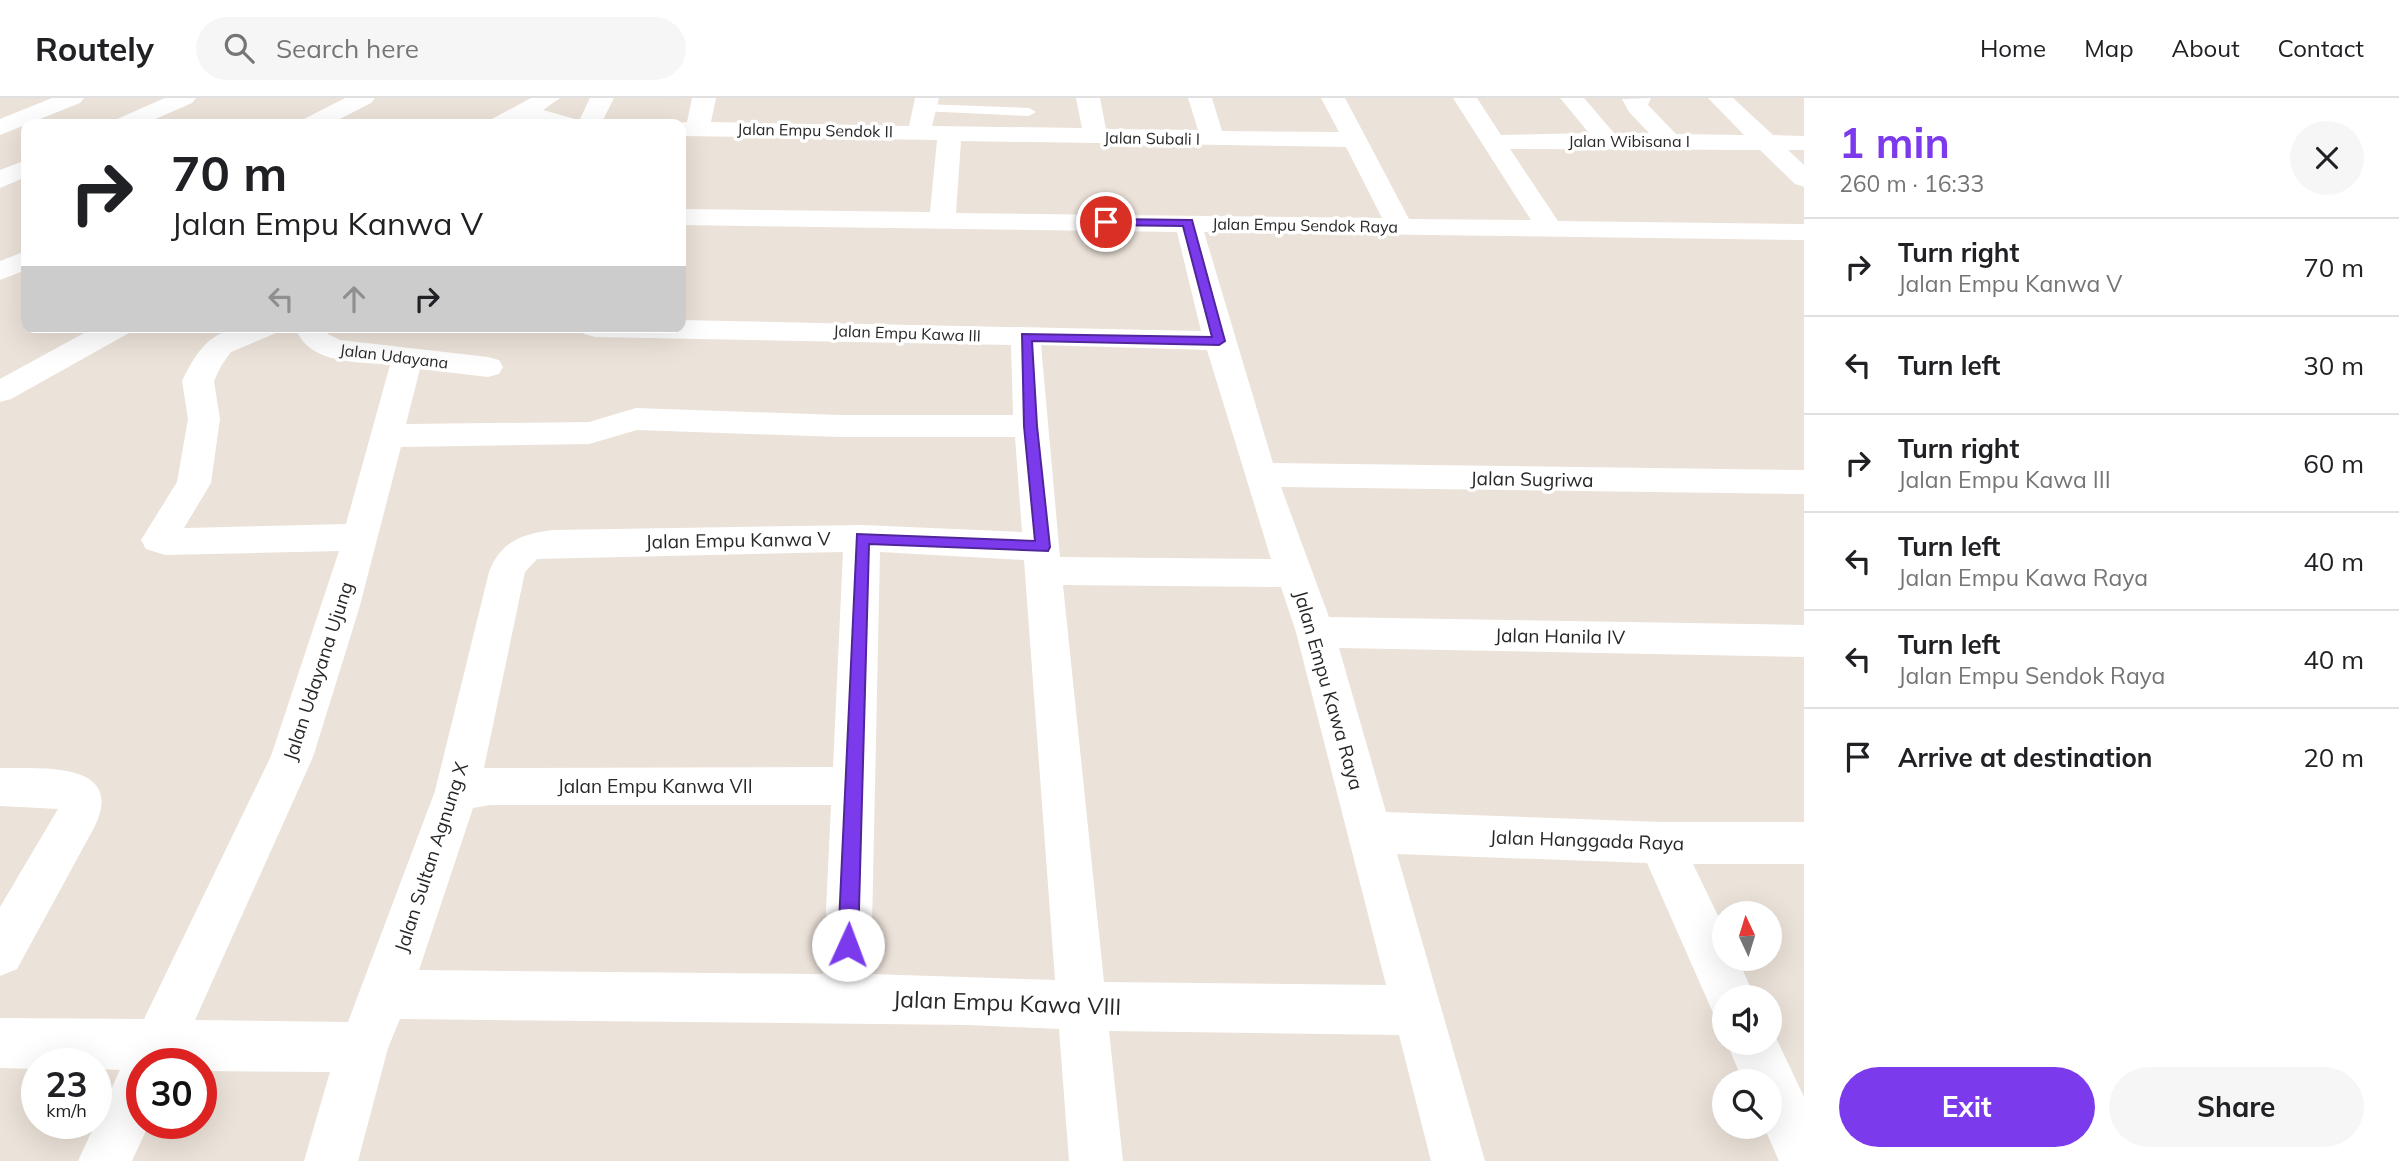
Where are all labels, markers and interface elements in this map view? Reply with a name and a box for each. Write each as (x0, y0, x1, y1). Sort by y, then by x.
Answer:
search box (196, 17, 686, 80)
text: Routely (35, 28, 154, 69)
icon: search (220, 29, 258, 67)
text: Search here (276, 32, 419, 65)
text: Home (1980, 33, 2046, 63)
text: Map (2084, 33, 2134, 63)
text: About (2172, 33, 2240, 63)
text: Contact (2278, 33, 2364, 63)
text: 1 min (1839, 116, 1950, 169)
street label: Jalan Empu Sendok II (737, 119, 893, 141)
button: close (2290, 121, 2364, 195)
street label: Jalan Subali I (1104, 127, 1200, 149)
street label: Jalan Wibisana I (1568, 131, 1690, 151)
text: 70 m (171, 142, 287, 203)
icon: right (56, 147, 147, 238)
text: 260 m · 16:33 (1839, 169, 1984, 198)
pin (1076, 192, 1136, 252)
text: Jalan Empu Kanwa V (171, 203, 483, 243)
icon: arrive (1087, 203, 1125, 241)
street label: Jalan Empu Sendok Raya (1212, 213, 1398, 237)
text: Turn right (1898, 236, 2019, 269)
icon: right (1839, 248, 1877, 286)
text: 70 m (2303, 251, 2364, 284)
text: Jalan Empu Kanwa V (1898, 269, 2122, 298)
icon: left (262, 280, 300, 318)
icon: ahead (335, 280, 373, 318)
icon: right (408, 280, 446, 318)
street label: Jalan Empu Kawa III (833, 320, 981, 346)
street label: Jalan Udayana (338, 339, 450, 373)
icon: left (1839, 346, 1877, 384)
text: Turn left (1898, 349, 2000, 382)
text: 30 m (2303, 349, 2364, 382)
text: Turn right (1898, 432, 2019, 465)
icon: right (1839, 444, 1877, 482)
text: 60 m (2303, 447, 2364, 480)
text: Jalan Empu Kawa III (1898, 465, 2111, 494)
street label: Jalan Sugriwa (1470, 466, 1594, 492)
street label: Jalan Empu Kanwa V (645, 526, 832, 554)
text: Turn left (1898, 530, 2000, 563)
icon: left (1839, 542, 1877, 580)
text: 40 m (2303, 545, 2364, 578)
text: Jalan Empu Kawa Raya (1898, 563, 2148, 592)
street label: Jalan Udayana Ujung (278, 578, 358, 764)
street label: Jalan Empu Kawa Raya (1289, 587, 1369, 793)
street label: Jalan Hanila IV (1495, 623, 1626, 649)
text: Turn left (1898, 628, 2000, 661)
icon: left (1839, 640, 1877, 678)
text: 40 m (2303, 643, 2364, 676)
text: Jalan Empu Sendok Raya (1898, 661, 2165, 690)
icon: arrive (1839, 738, 1877, 776)
text: Arrive at destination (1898, 741, 2153, 774)
text: 20 m (2303, 741, 2364, 774)
street label: Jalan Sultan Agnung X (389, 758, 473, 955)
street label: Jalan Empu Kanwa VII (557, 774, 753, 798)
street label: Jalan Hanggada Raya (1489, 825, 1685, 855)
north arrow (1712, 901, 1782, 971)
map controls (1712, 901, 1782, 1139)
position arrow (811, 908, 885, 982)
street label: Jalan Empu Kawa VIII (892, 984, 1122, 1021)
button: sound (1712, 985, 1782, 1055)
speed limit sign: 30 (126, 1048, 217, 1139)
text: 23 (45, 1062, 88, 1106)
button: Exit (1839, 1067, 2095, 1147)
button: Share (2109, 1067, 2364, 1147)
button: search (1712, 1069, 1782, 1139)
text: km/h (46, 1099, 87, 1122)

